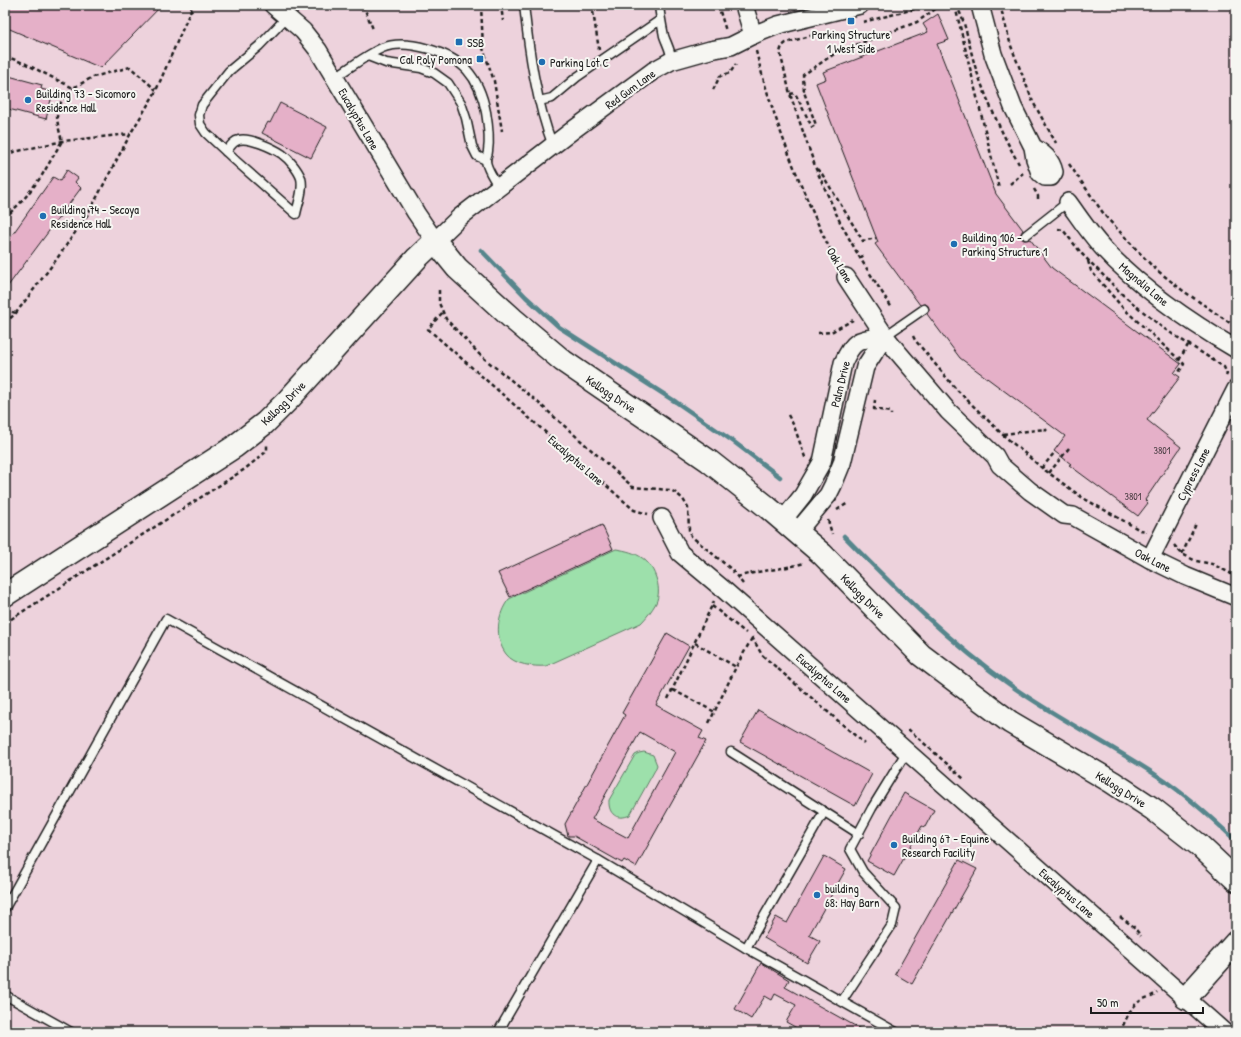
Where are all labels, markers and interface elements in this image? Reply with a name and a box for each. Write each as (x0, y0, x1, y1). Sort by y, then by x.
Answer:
marker: Parking Structure 1 West Side (846, 16, 856, 26)
place label: Parking Structure 1 West Side (812, 26, 890, 57)
place label: SSB (467, 34, 484, 51)
marker: SSB (454, 37, 464, 47)
place label: Cal Poly Pomona (399, 51, 472, 68)
marker: Cal Poly Pomona (475, 54, 485, 64)
place label: Parking Lot C (550, 54, 609, 71)
marker: Parking Lot C (537, 57, 547, 67)
street label: Red Gum Lane (601, 65, 659, 113)
place label: Building 73 - Sicomoro Residence Hall (36, 85, 136, 116)
street label: Eucalyptus Lane (335, 85, 384, 153)
marker: Building 73 - Sicomoro Residence Hall (23, 95, 33, 105)
place label: Building 74 - Secoya Residence Hall (51, 201, 139, 232)
marker: Building 74 - Secoya Residence Hall (38, 211, 48, 221)
place label: Building 106 - Parking Structure 1 (962, 229, 1047, 260)
marker: Building 106 - Parking Structure 1 (949, 239, 959, 249)
street label: Oak Lane (823, 244, 857, 286)
street label: Magnolia Lane (1115, 258, 1173, 310)
street label: Palm Drive (826, 359, 854, 409)
street label: Kellogg Drive (583, 371, 640, 417)
street label: Kellogg Drive (257, 377, 309, 429)
street label: Eucalyptus Lane (545, 431, 608, 489)
house number: 3801 (1154, 444, 1171, 457)
street label: Cypress Lane (1172, 444, 1214, 504)
house number: 3801 (1125, 490, 1142, 503)
street label: Oak Lane (1132, 544, 1174, 576)
street label: Kellogg Drive (837, 570, 889, 622)
street label: Eucalyptus Lane (793, 649, 856, 707)
street label: Kellogg Drive (1092, 767, 1150, 811)
place label: Building 67 - Equine Research Facility (902, 830, 990, 861)
marker: Building 67 - Equine Research Facility (889, 840, 899, 850)
street label: Eucalyptus Lane (1036, 864, 1099, 922)
place label: building 68: Hay Barn (825, 880, 880, 911)
marker: building 68: Hay Barn (812, 890, 822, 900)
scale bar (1091, 989, 1203, 1015)
text: 50 m (1097, 994, 1118, 1011)

